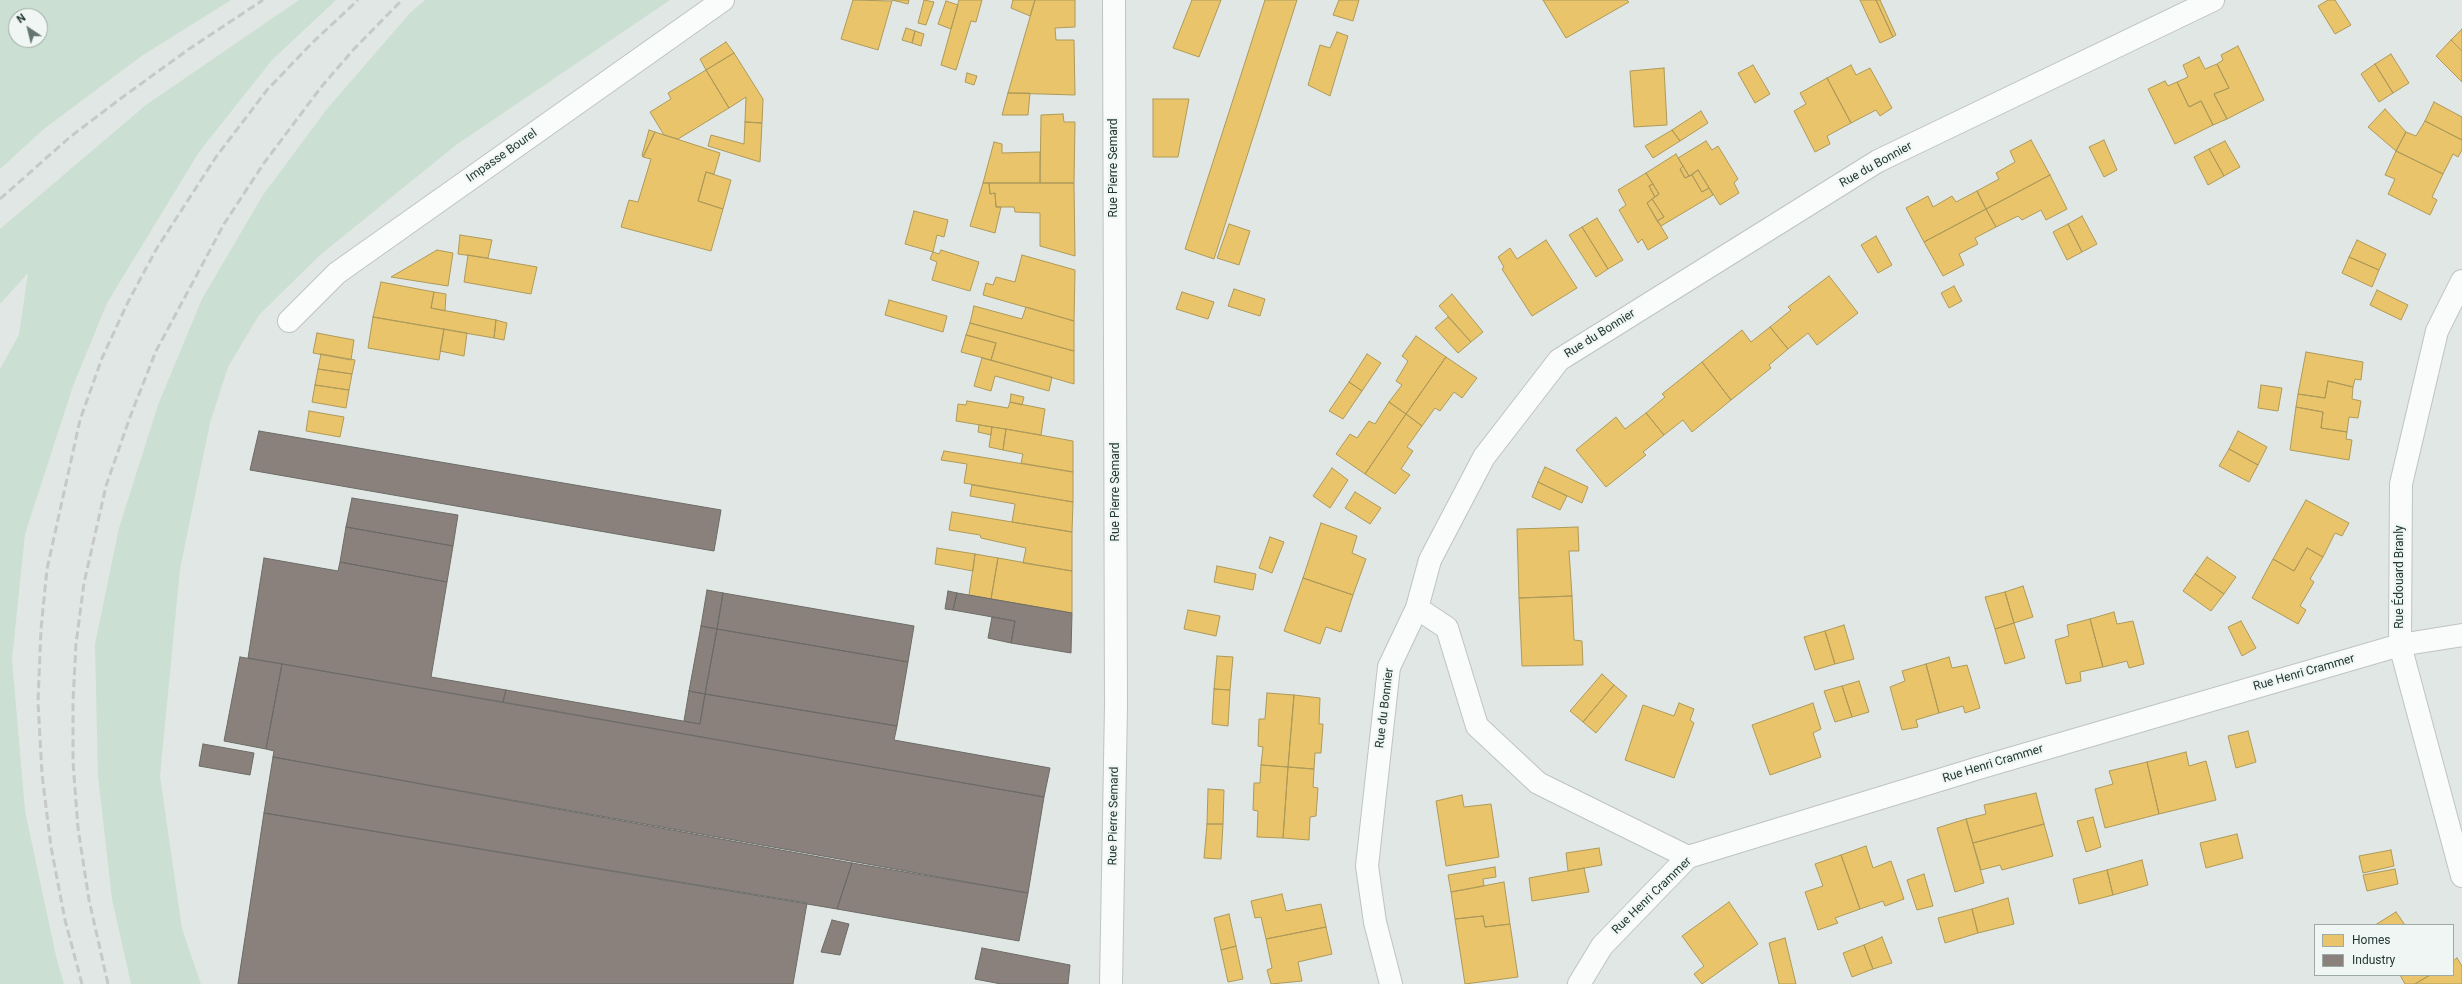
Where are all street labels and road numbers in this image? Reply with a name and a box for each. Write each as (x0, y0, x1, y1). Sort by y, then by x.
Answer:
street label: Rue Pierre Semard (1107, 119, 1121, 217)
street label: Impasse Bourel (464, 126, 540, 186)
street label: Rue du Bonnier (1837, 139, 1915, 191)
street label: Rue du Bonnier (1562, 307, 1638, 361)
street label: Rue Pierre Semard (1109, 443, 1123, 541)
street label: Rue Édouard Branly (2393, 525, 2407, 629)
street label: Rue Henri Crammer (2252, 652, 2356, 694)
street label: Rue du Bonnier (1373, 667, 1397, 749)
street label: Rue Henri Crammer (1941, 742, 2045, 786)
street label: Rue Pierre Semard (1106, 766, 1122, 866)
street label: Rue Henri Crammer (1609, 855, 1695, 937)

